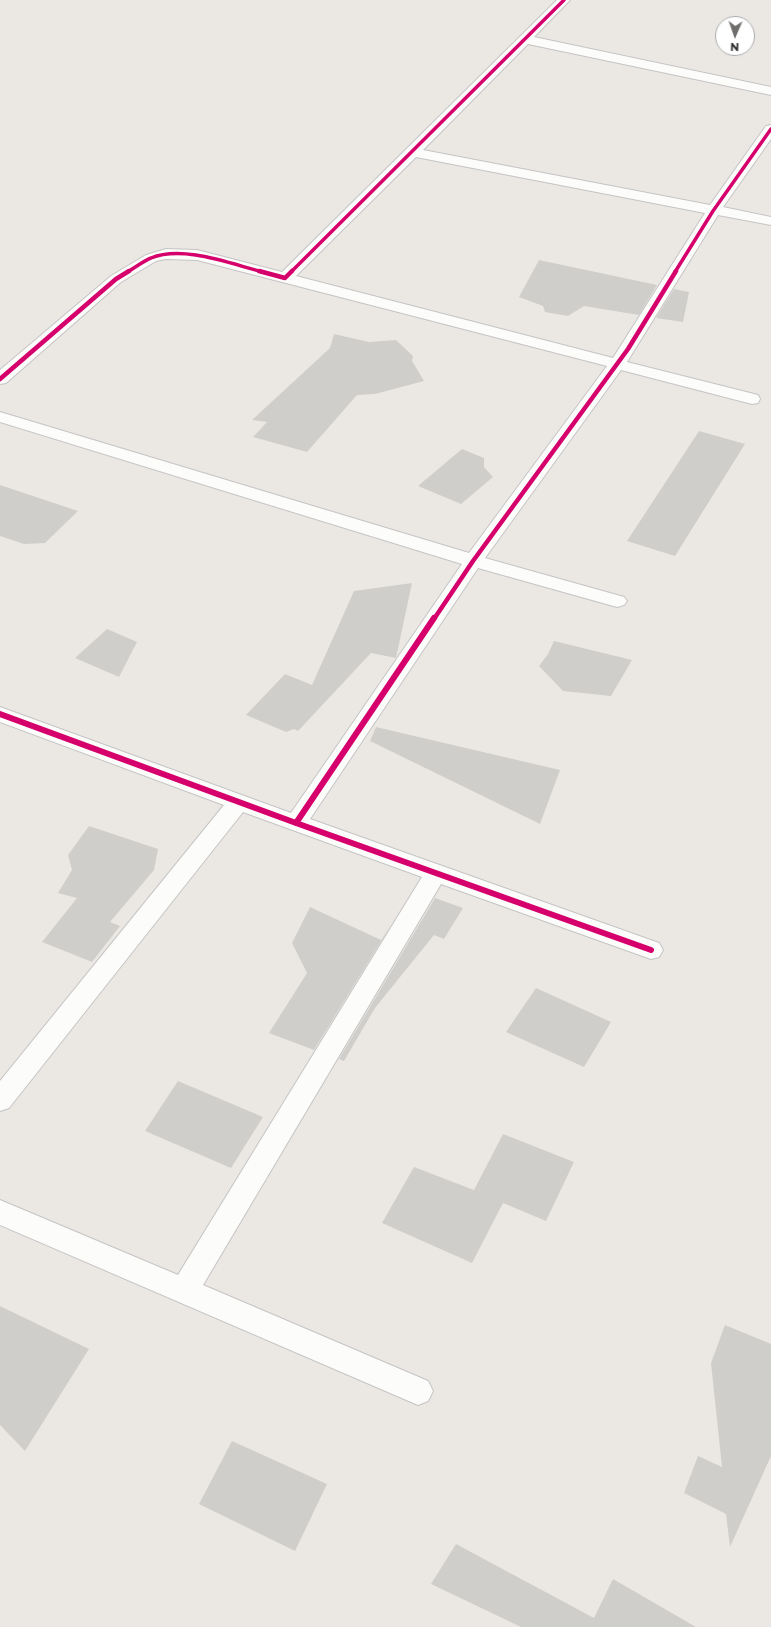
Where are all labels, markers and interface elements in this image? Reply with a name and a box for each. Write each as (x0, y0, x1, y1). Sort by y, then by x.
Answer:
north arrow (715, 16, 755, 56)
text: N (730, 40, 739, 54)

